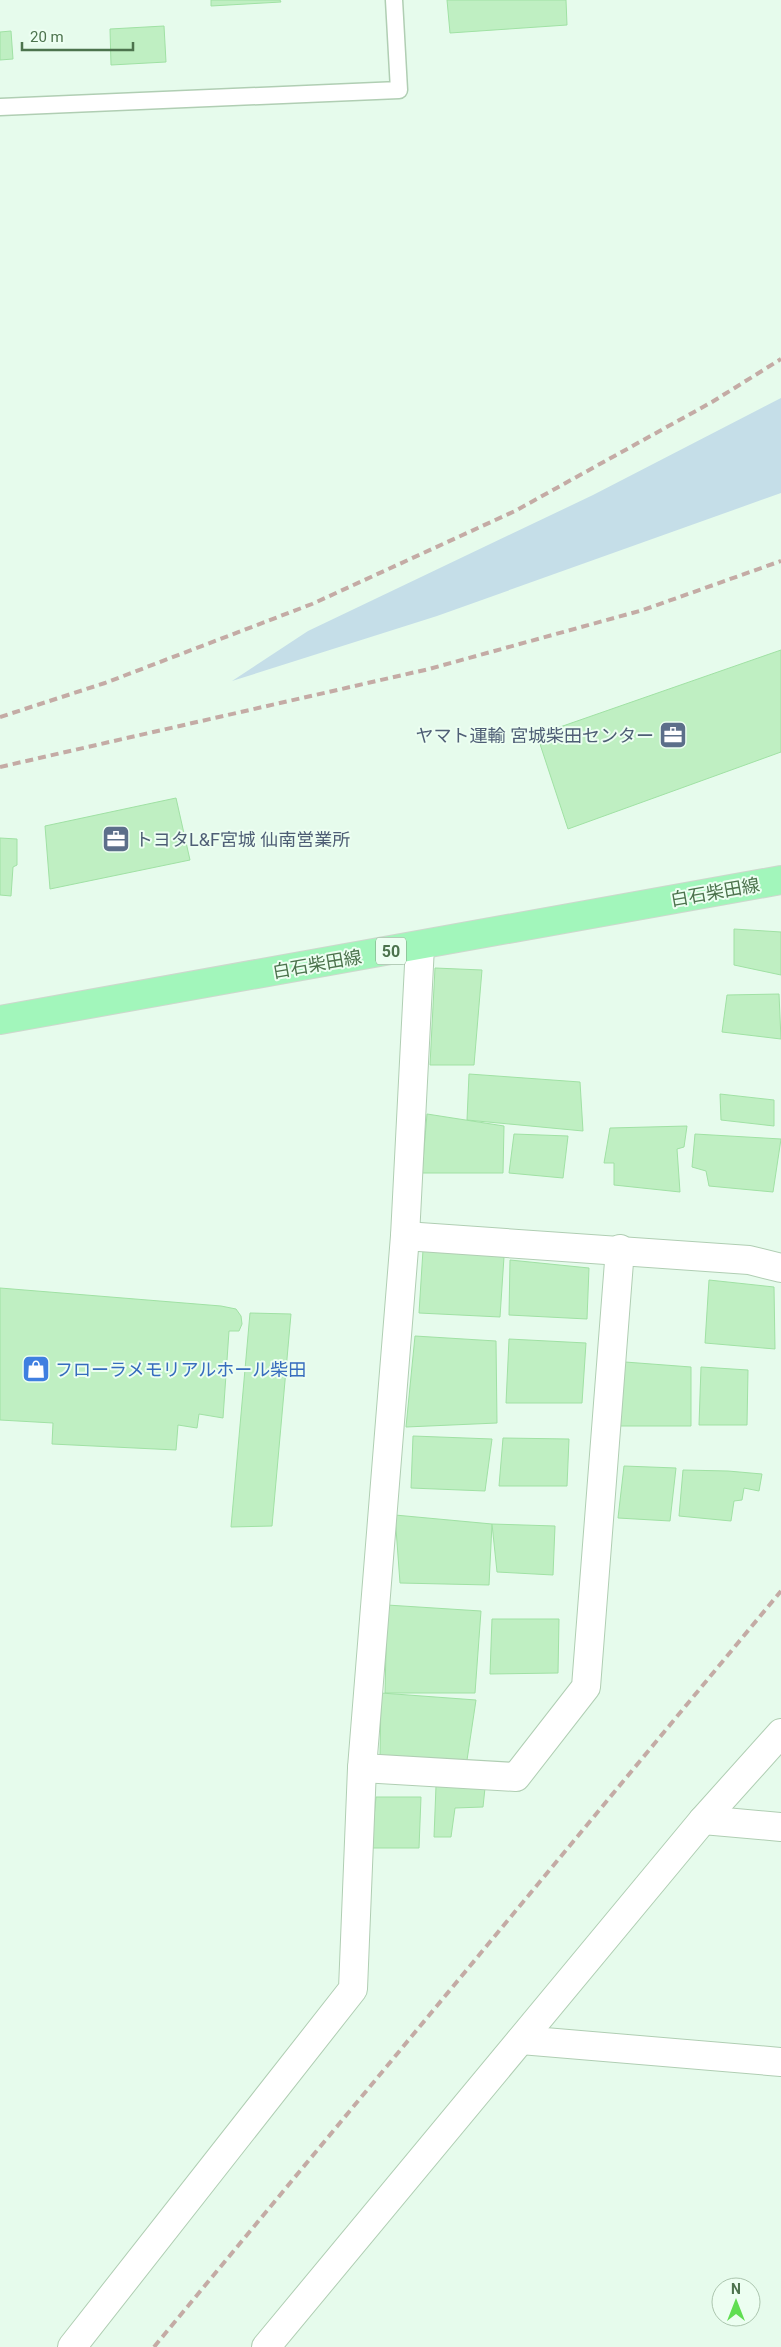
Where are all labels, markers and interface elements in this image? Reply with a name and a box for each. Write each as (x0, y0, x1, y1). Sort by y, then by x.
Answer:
scale bar (22, 20, 134, 52)
text: 20 m (30, 28, 64, 46)
office icon: ヤマト運輸 宮城柴田センター (658, 720, 688, 750)
place label: ヤマト運輸 宮城柴田センター (416, 725, 654, 746)
office icon: トヨタL&F宮城 仙南営業所 (101, 824, 131, 854)
place label: トヨタL&F宮城 仙南営業所 (135, 829, 350, 850)
street label: 白石柴田線 (669, 874, 761, 910)
road number: 50 (376, 938, 406, 964)
street label: 白石柴田線 (271, 946, 363, 982)
shop icon: フローラメモリアルホール柴田 (21, 1354, 51, 1384)
place label: フローラメモリアルホール柴田 (55, 1359, 306, 1380)
north arrow (711, 2277, 761, 2327)
text: N (731, 2281, 741, 2297)

